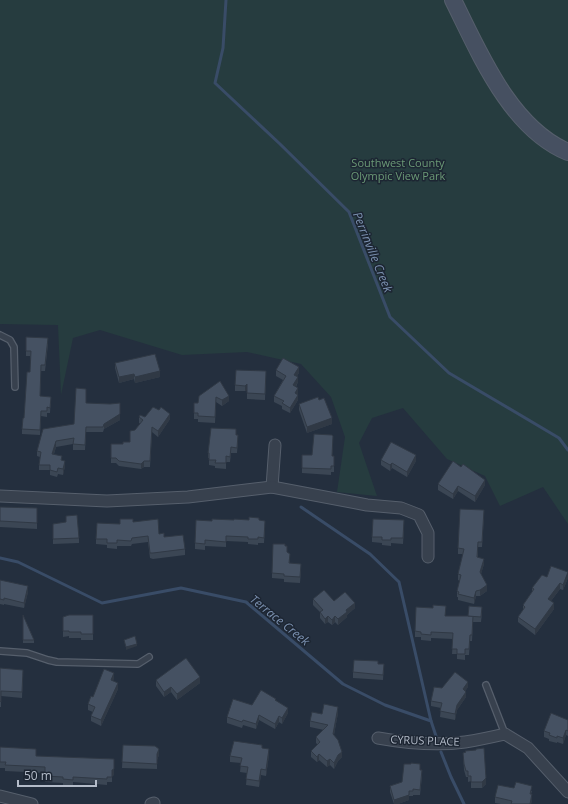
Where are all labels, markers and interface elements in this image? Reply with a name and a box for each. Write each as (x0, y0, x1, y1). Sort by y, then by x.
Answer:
park label: Southwest County Olympic View Park (351, 155, 445, 183)
water label: Perrinville Creek (349, 209, 397, 296)
water label: Terrace Creek (247, 591, 314, 650)
street label: CYRUS PLACE (390, 731, 460, 749)
scale bar (18, 762, 96, 788)
text: 50 m (24, 767, 52, 784)

